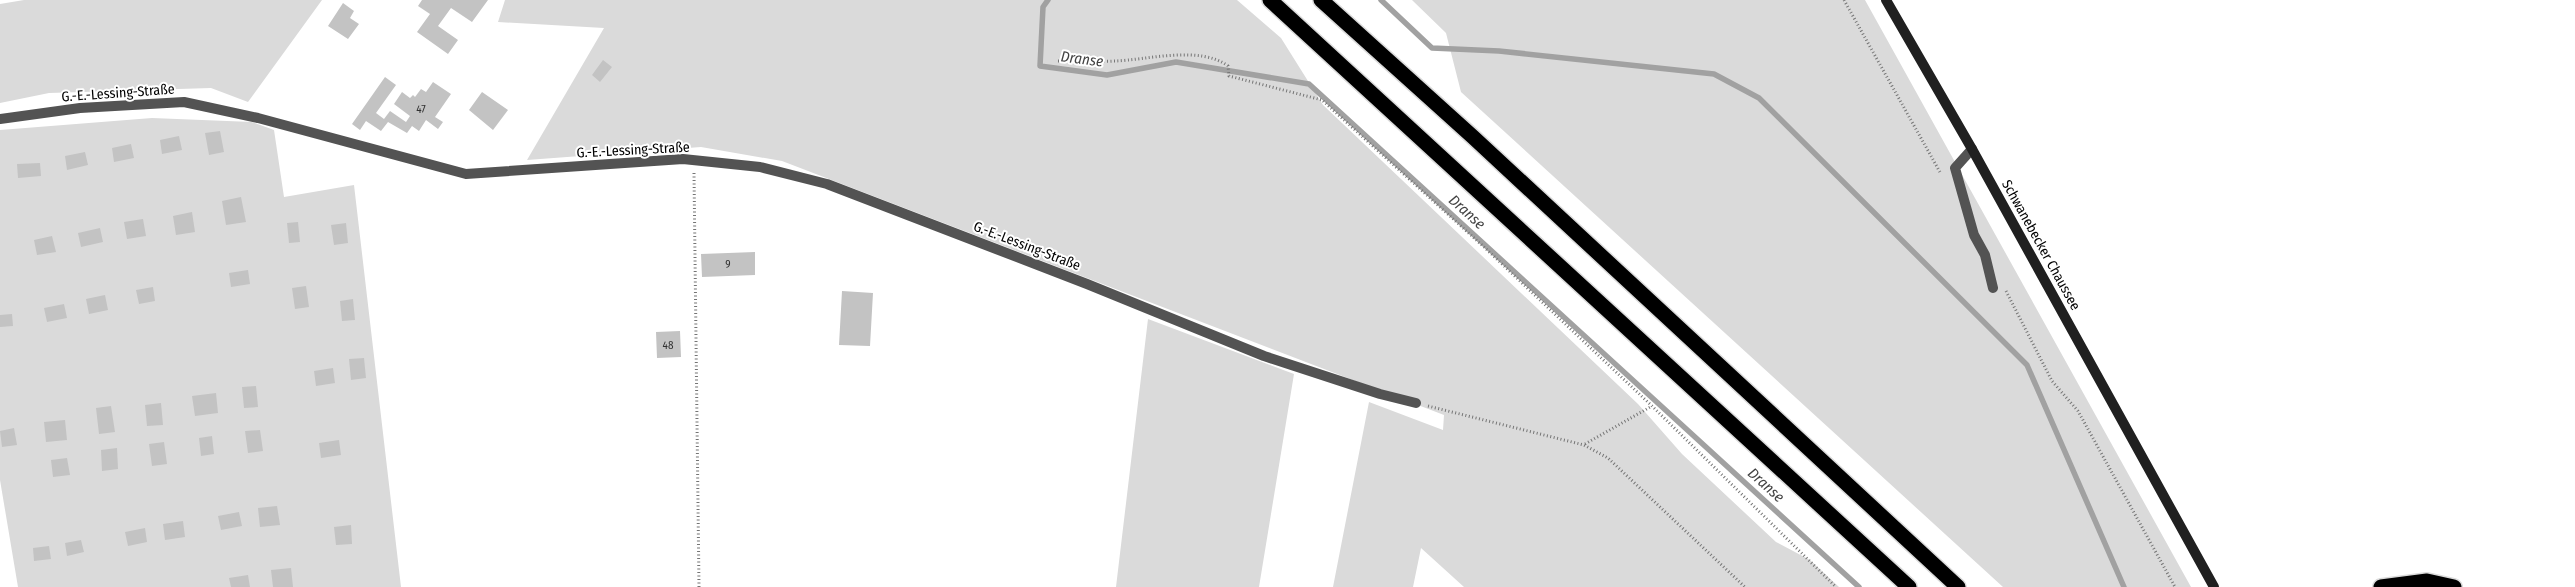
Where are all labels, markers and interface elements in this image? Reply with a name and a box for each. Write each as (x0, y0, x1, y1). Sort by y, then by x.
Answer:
water label: Dranse (1060, 47, 1104, 71)
street label: G.-E.-Lessing-Straße (61, 81, 175, 105)
house number: 47 (416, 103, 426, 116)
street label: G.-E.-Lessing-Straße (576, 139, 690, 161)
street label: Schwanebecker Chaussee (1998, 177, 2084, 313)
water label: Dranse (1445, 191, 1489, 233)
street label: G.-E.-Lessing-Straße (971, 218, 1083, 274)
house number: 9 (725, 258, 731, 271)
house number: 48 (663, 339, 674, 352)
water label: Dranse (1744, 464, 1788, 506)

